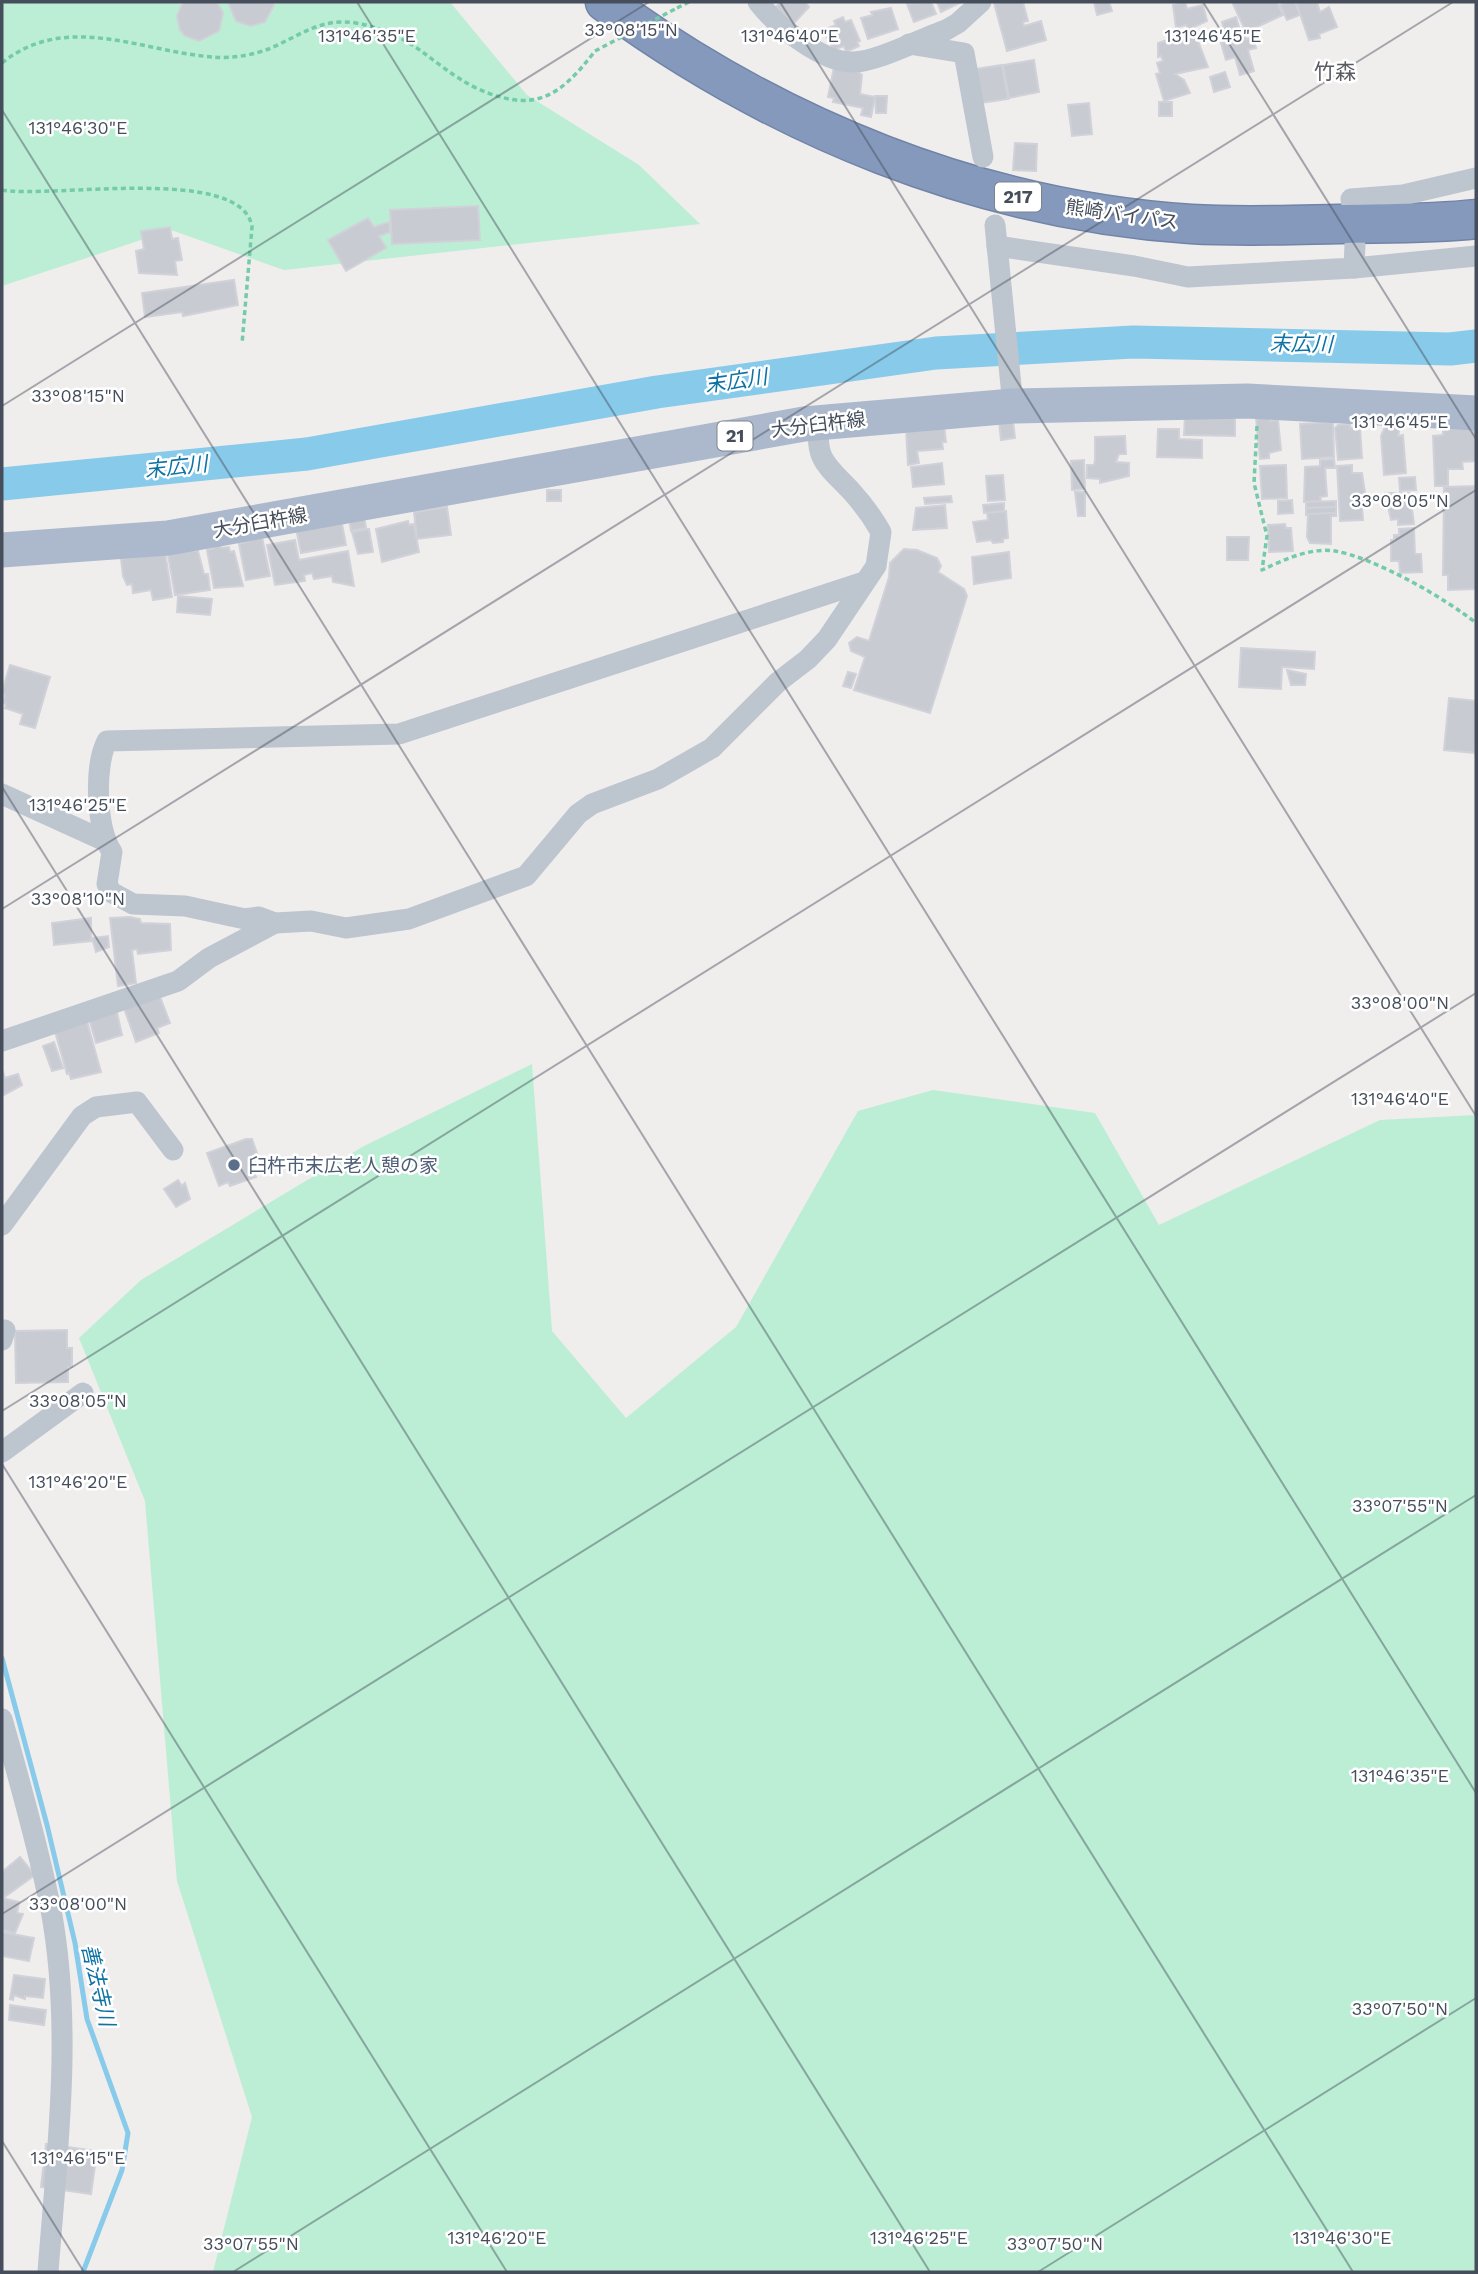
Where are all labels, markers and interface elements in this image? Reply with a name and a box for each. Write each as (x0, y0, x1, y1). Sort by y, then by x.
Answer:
text: 33°08'15"N (584, 19, 678, 40)
text: 131°46'35"E (318, 25, 416, 46)
text: 131°46'40"E (741, 25, 839, 46)
text: 131°46'45"E (1164, 25, 1262, 46)
district label: 竹森 (1314, 59, 1356, 84)
text: 131°46'30"E (29, 117, 127, 138)
road number: 217 (995, 182, 1041, 212)
street label: 熊崎バイパス (1064, 195, 1180, 234)
water label: 末広川 (1269, 330, 1335, 357)
water label: 末広川 (703, 363, 771, 397)
text: 33°08'15"N (31, 385, 125, 406)
street label: 大分臼杵線 (770, 407, 867, 442)
text: 131°46'45"E (1351, 411, 1449, 432)
road number: 21 (718, 422, 752, 450)
water label: 末広川 (143, 451, 211, 482)
text: 33°08'05"N (1351, 490, 1449, 511)
street label: 大分臼杵線 (211, 503, 309, 542)
text: 131°46'25"E (29, 794, 127, 815)
text: 33°08'10"N (31, 888, 125, 909)
text: 33°08'00"N (1351, 992, 1449, 1013)
text: 131°46'40"E (1351, 1088, 1449, 1109)
place label: 臼杵市末広老人憩の家 (248, 1154, 438, 1177)
marker: 臼杵市末広老人憩の家 (226, 1157, 242, 1173)
text: 33°08'05"N (29, 1390, 127, 1411)
text: 131°46'20"E (29, 1471, 127, 1492)
text: 33°07'55"N (1352, 1495, 1448, 1516)
text: 131°46'35"E (1351, 1765, 1449, 1786)
text: 33°08'00"N (29, 1893, 127, 1914)
water label: 善法寺川 (77, 1941, 121, 2031)
text: 33°07'50"N (1352, 1998, 1448, 2019)
text: 131°46'15"E (31, 2147, 125, 2168)
text: 131°46'20"E (448, 2227, 546, 2248)
text: 131°46'25"E (870, 2227, 968, 2248)
text: 131°46'30"E (1293, 2227, 1391, 2248)
text: 33°07'55"N (203, 2233, 299, 2254)
text: 33°07'50"N (1007, 2233, 1103, 2254)

